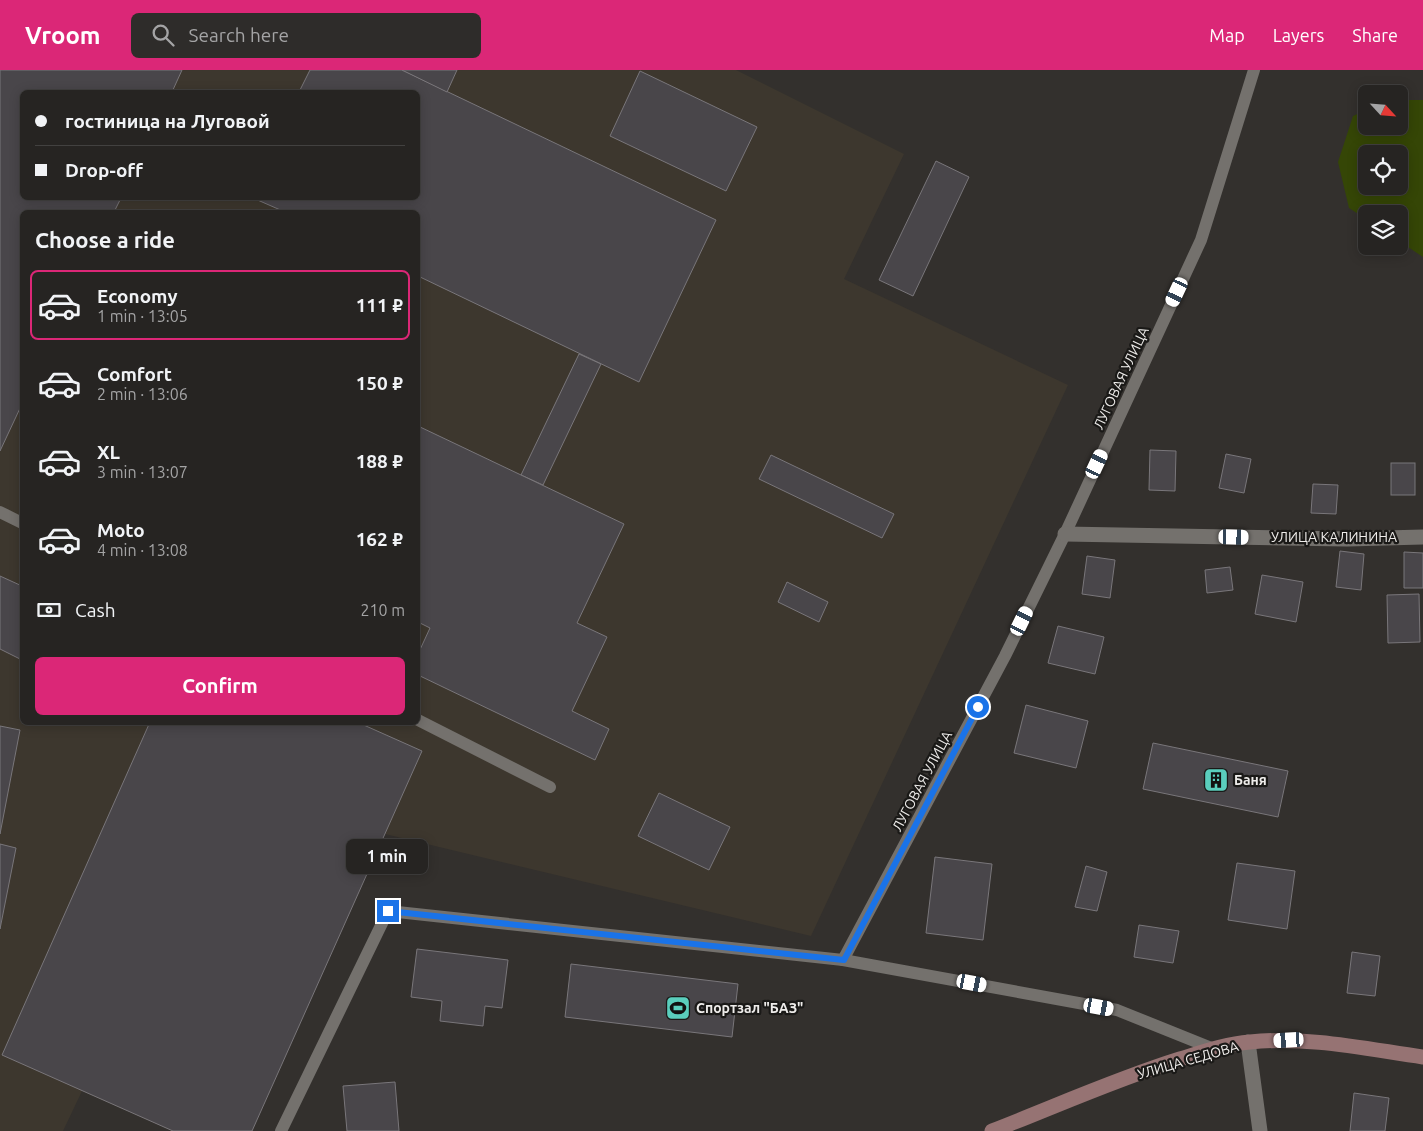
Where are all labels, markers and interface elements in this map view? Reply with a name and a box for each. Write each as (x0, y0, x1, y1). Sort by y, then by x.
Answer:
search box (131, 13, 481, 58)
icon: search (149, 21, 177, 49)
text: Vroom (25, 22, 101, 49)
text: Search here (189, 24, 289, 46)
text: Map (1209, 25, 1245, 45)
text: Layers (1273, 25, 1324, 45)
text: Share (1352, 25, 1398, 45)
north arrow (1358, 85, 1408, 135)
map controls (1358, 85, 1408, 255)
text: гостиница на Луговой (65, 110, 270, 132)
button: locate (1358, 145, 1408, 195)
text: Drop-off (65, 159, 143, 181)
button: layers (1358, 205, 1408, 255)
text: Choose a ride (35, 227, 175, 252)
car (1163, 275, 1190, 309)
icon: car (37, 283, 82, 328)
text: Economy (97, 285, 178, 307)
text: 111 ₽ (356, 294, 403, 316)
text: 1 min · 13:05 (97, 307, 188, 325)
street label: ЛУГОВАЯ УЛИЦА (1090, 324, 1152, 432)
icon: car (37, 361, 82, 406)
text: Comfort (97, 363, 172, 385)
text: 150 ₽ (356, 372, 403, 394)
text: 2 min · 13:06 (97, 385, 188, 403)
icon: car (37, 439, 82, 484)
text: XL (97, 441, 120, 463)
car (1083, 447, 1110, 481)
text: 188 ₽ (356, 450, 403, 472)
text: 3 min · 13:07 (97, 463, 188, 481)
icon: car (37, 517, 82, 562)
text: Moto (97, 519, 145, 541)
text: 162 ₽ (356, 528, 403, 550)
car (1218, 529, 1249, 545)
street label: УЛИЦА КАЛИНИНА (1271, 529, 1397, 545)
text: 4 min · 13:08 (97, 541, 188, 559)
icon: cash (35, 596, 63, 624)
text: Cash (75, 599, 116, 621)
text: 210 m (360, 601, 405, 619)
car (1008, 604, 1035, 638)
button: Confirm (35, 657, 405, 715)
route start (967, 696, 989, 718)
street label: ЛУГОВАЯ УЛИЦА (889, 728, 955, 834)
building icon: Баня (1203, 767, 1229, 793)
place label: Баня (1234, 772, 1267, 788)
callout: 1 min (347, 838, 429, 874)
text: 1 min (367, 847, 407, 865)
route end (377, 900, 399, 922)
car (955, 973, 988, 993)
sports icon: Спортзал "БАЗ" (665, 995, 691, 1021)
car (1082, 997, 1115, 1017)
place label: Спортзал "БАЗ" (696, 1000, 803, 1016)
car (1273, 1032, 1304, 1048)
street label: УЛИЦА СЕДОВА (1136, 1038, 1240, 1082)

